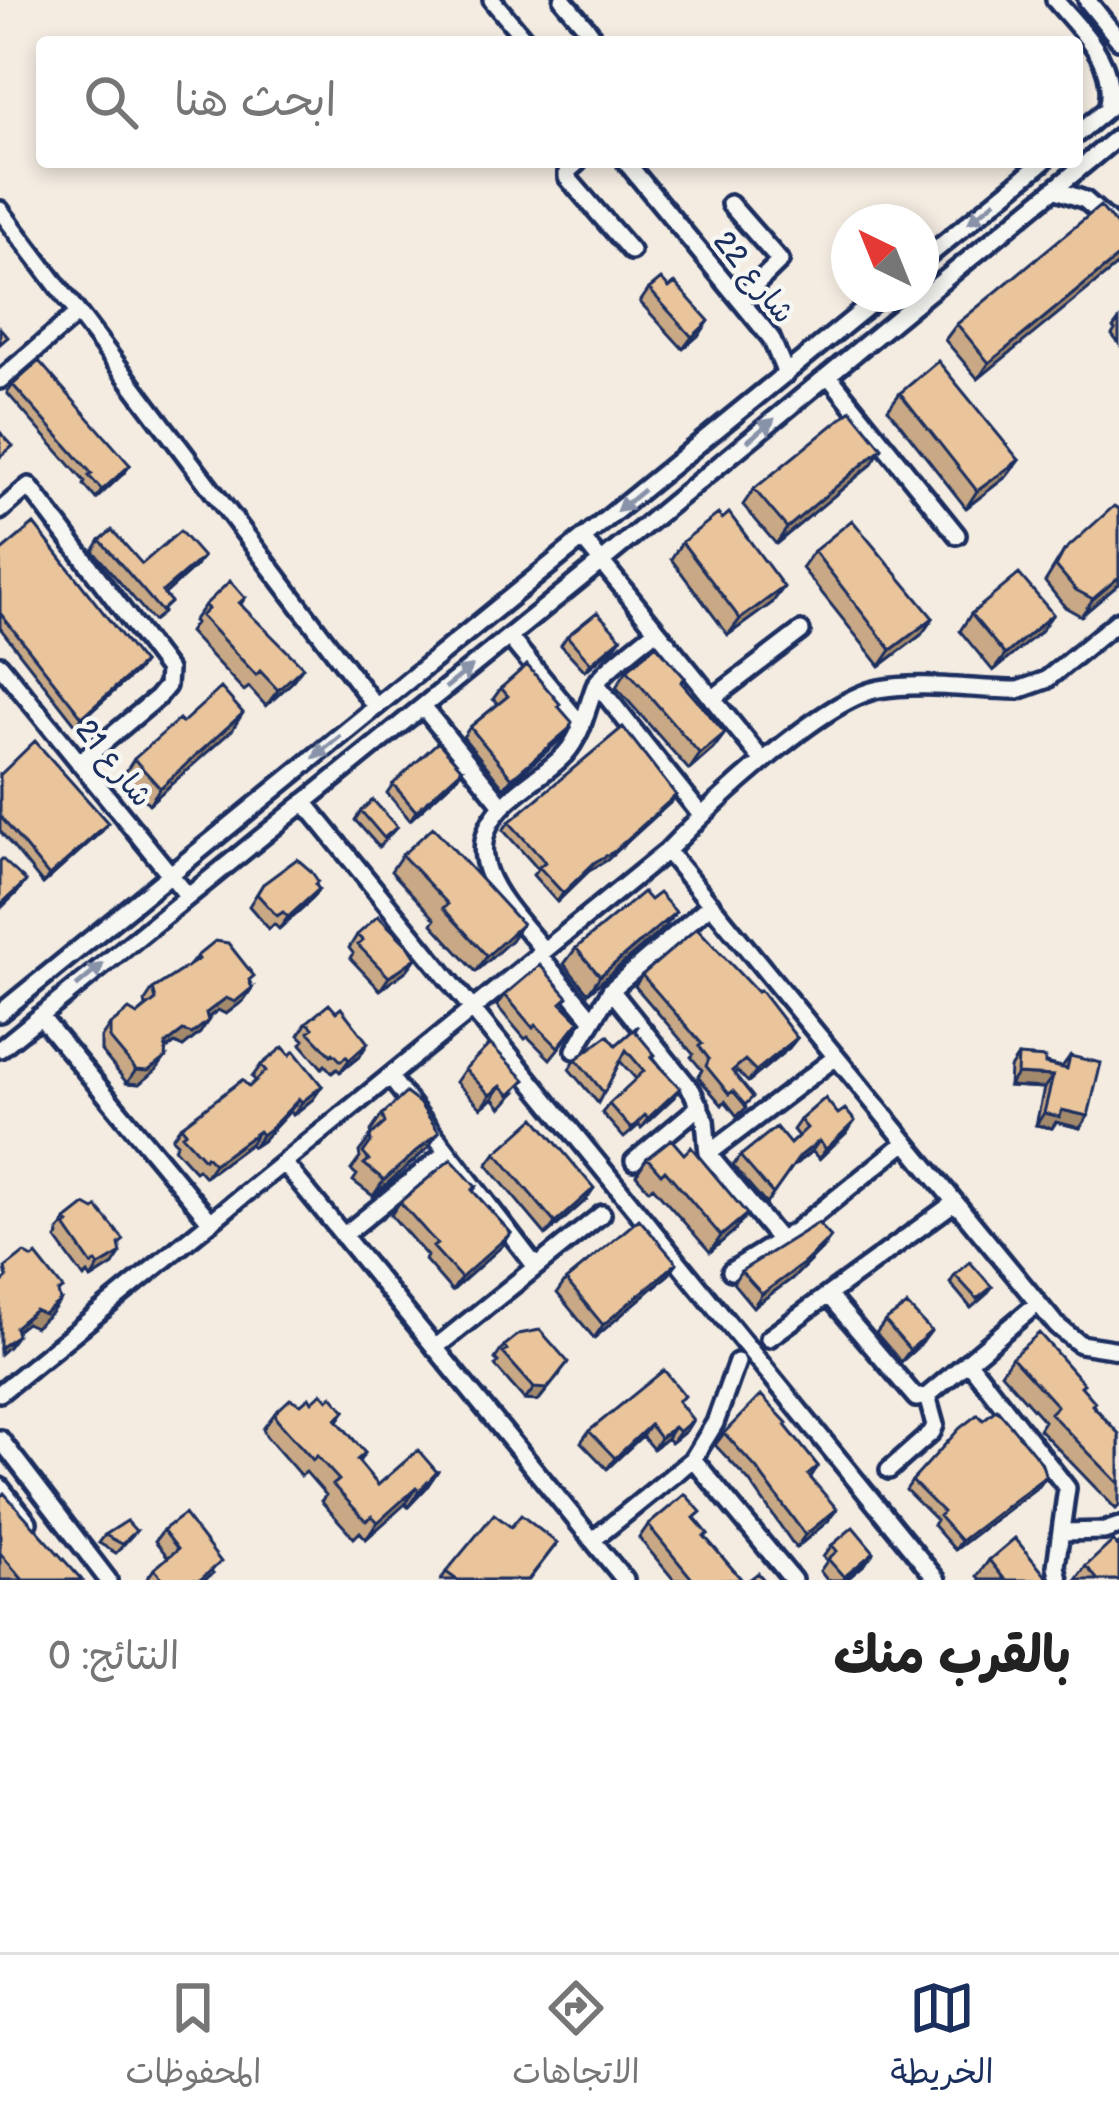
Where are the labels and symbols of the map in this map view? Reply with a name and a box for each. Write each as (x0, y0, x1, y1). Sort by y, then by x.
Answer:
one-way arrow (967, 199, 997, 225)
north arrow (831, 204, 939, 312)
street label: شارع 22 (704, 224, 801, 332)
one-way arrow (746, 418, 776, 444)
one-way arrow (614, 488, 645, 513)
one-way arrow (443, 665, 474, 690)
street label: شارع 21 (66, 713, 159, 816)
one-way arrow (312, 734, 343, 759)
one-way arrow (75, 962, 105, 988)

